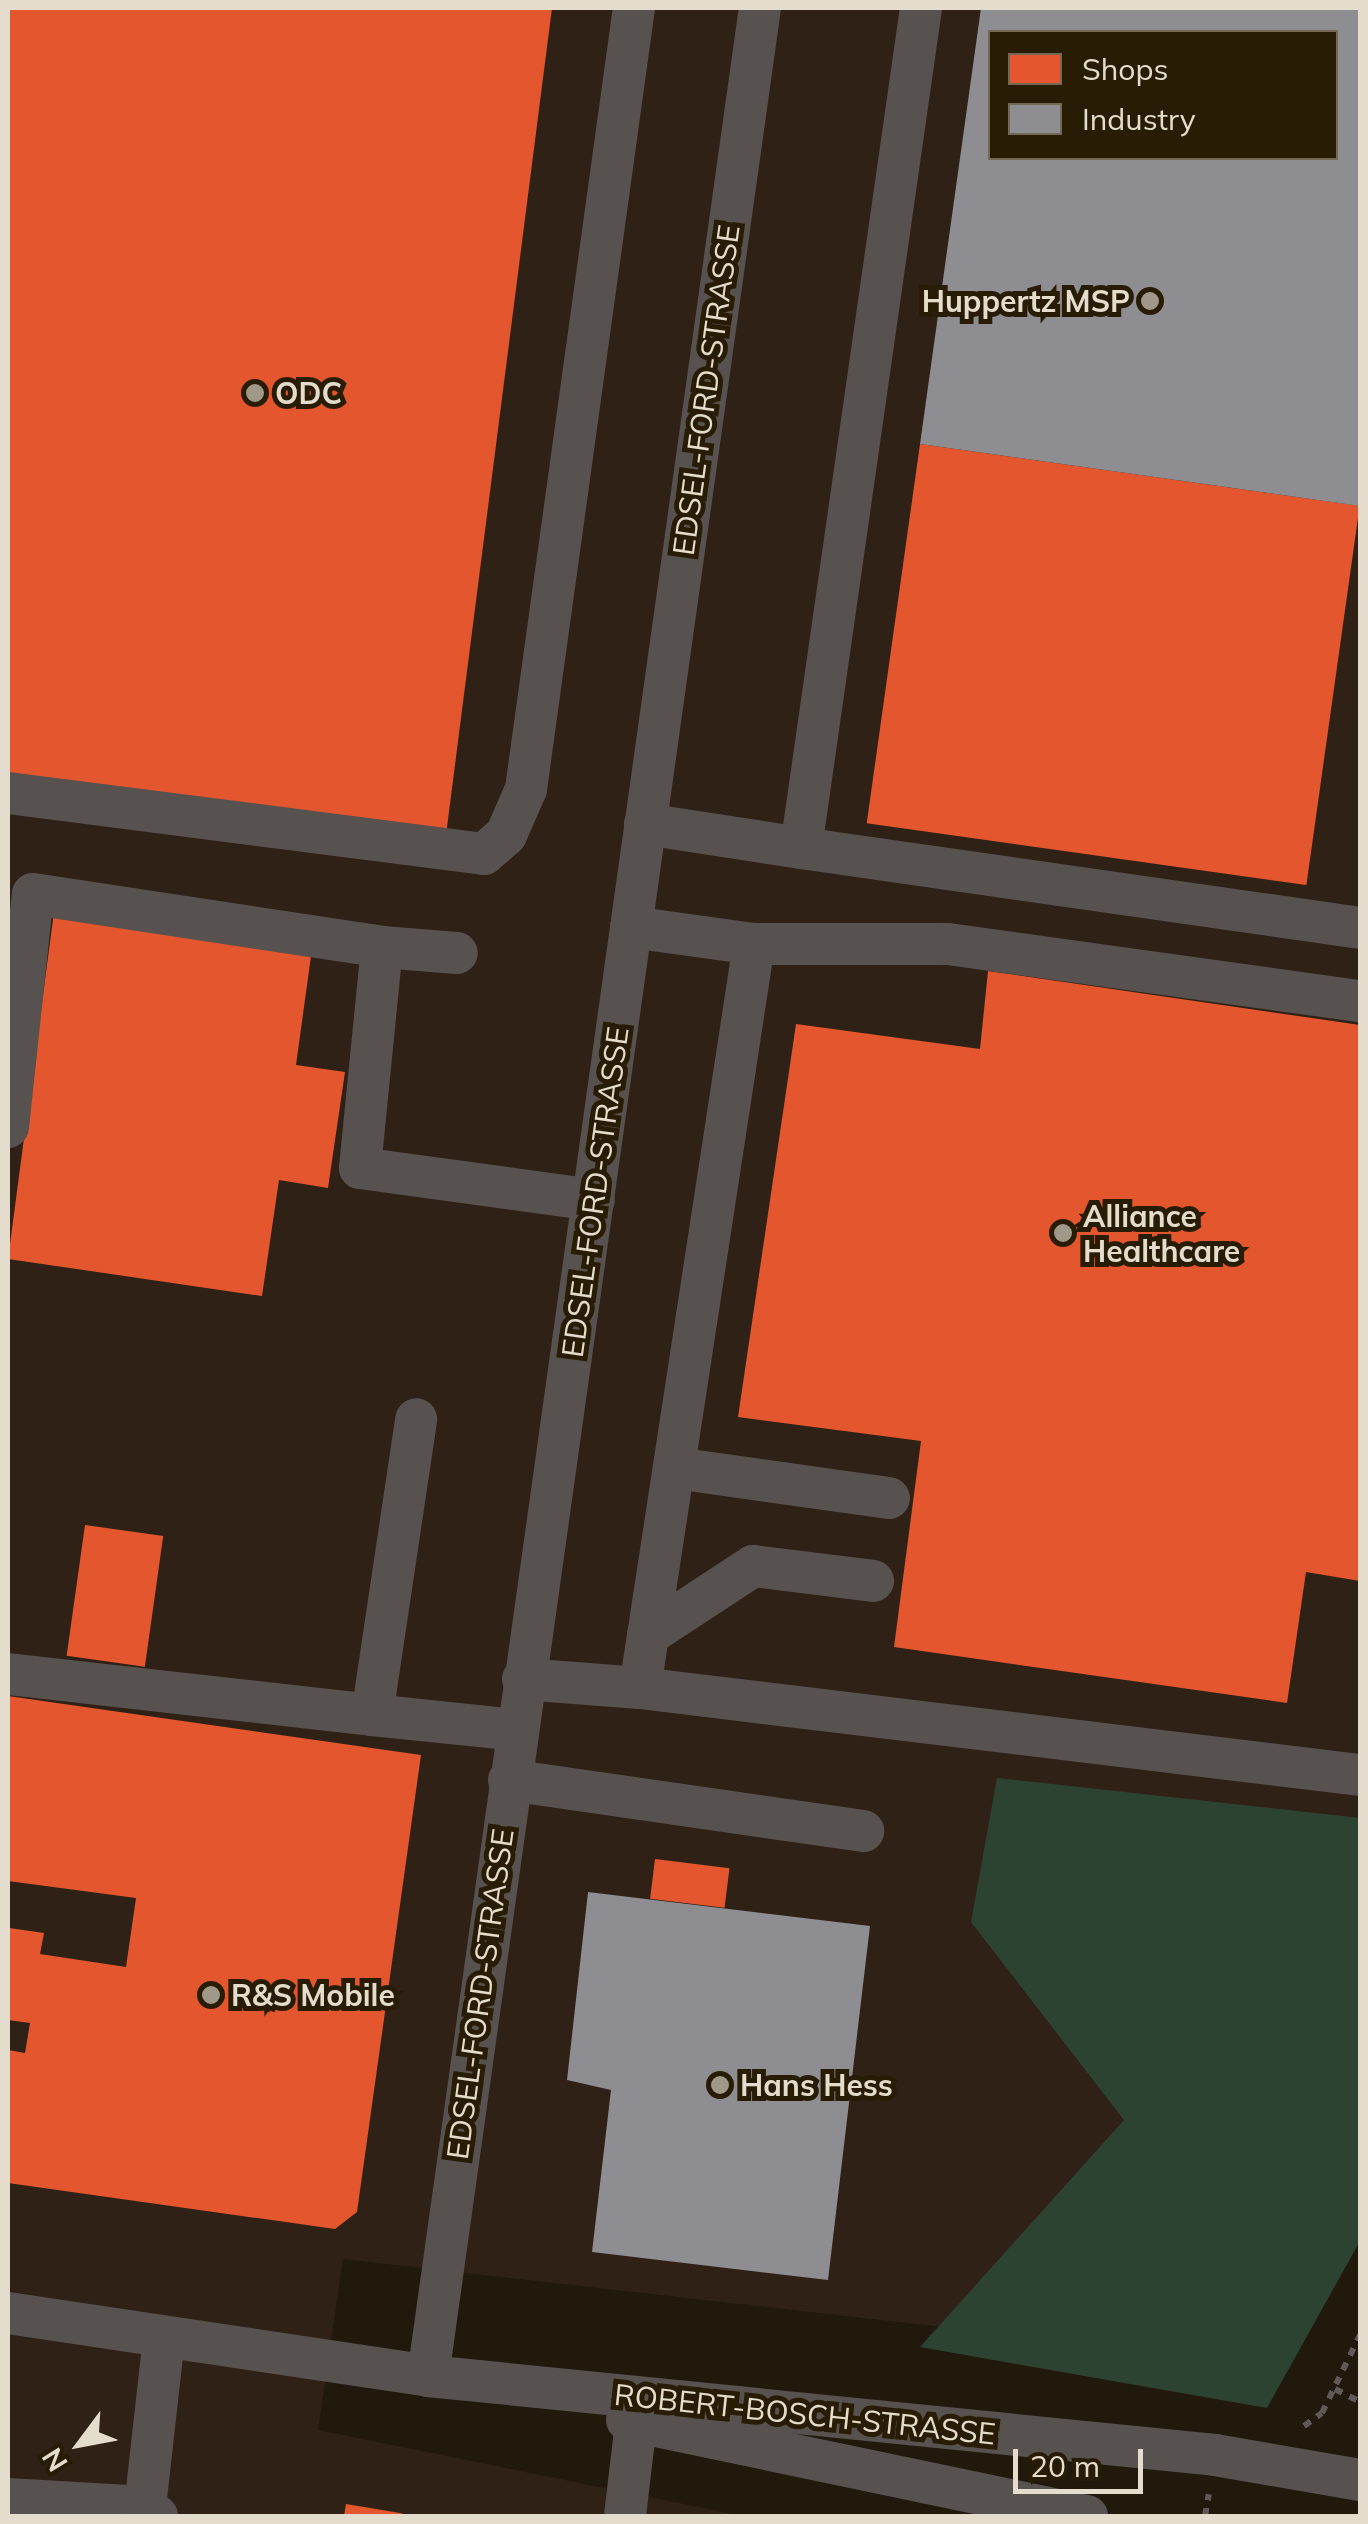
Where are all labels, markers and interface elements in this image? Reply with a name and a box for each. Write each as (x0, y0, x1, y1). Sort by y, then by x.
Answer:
legend (988, 30, 1338, 160)
text: Shops (1082, 50, 1168, 88)
text: Industry (1082, 100, 1196, 138)
street label: EDSEL-FORD-STRASSE (665, 223, 747, 557)
place label: Huppertz MSP (922, 283, 1130, 319)
marker: Huppertz MSP (1139, 290, 1161, 312)
place label: ODC (275, 375, 342, 411)
marker: ODC (244, 382, 266, 404)
street label: EDSEL-FORD-STRASSE (554, 1025, 636, 1359)
place label: Alliance Healthcare (1083, 1198, 1240, 1268)
marker: Alliance Healthcare (1052, 1222, 1074, 1244)
street label: EDSEL-FORD-STRASSE (439, 1827, 521, 2161)
place label: R&S Mobile (231, 1977, 395, 2013)
marker: R&S Mobile (200, 1984, 222, 2006)
place label: Hans Hess (740, 2067, 893, 2103)
marker: Hans Hess (709, 2074, 731, 2096)
street label: ROBERT-BOSCH-STRASSE (613, 2376, 997, 2452)
north arrow (30, 2394, 130, 2494)
scale bar (1018, 2429, 1148, 2491)
text: N (34, 2442, 75, 2478)
text: 20 m (1030, 2447, 1100, 2485)

